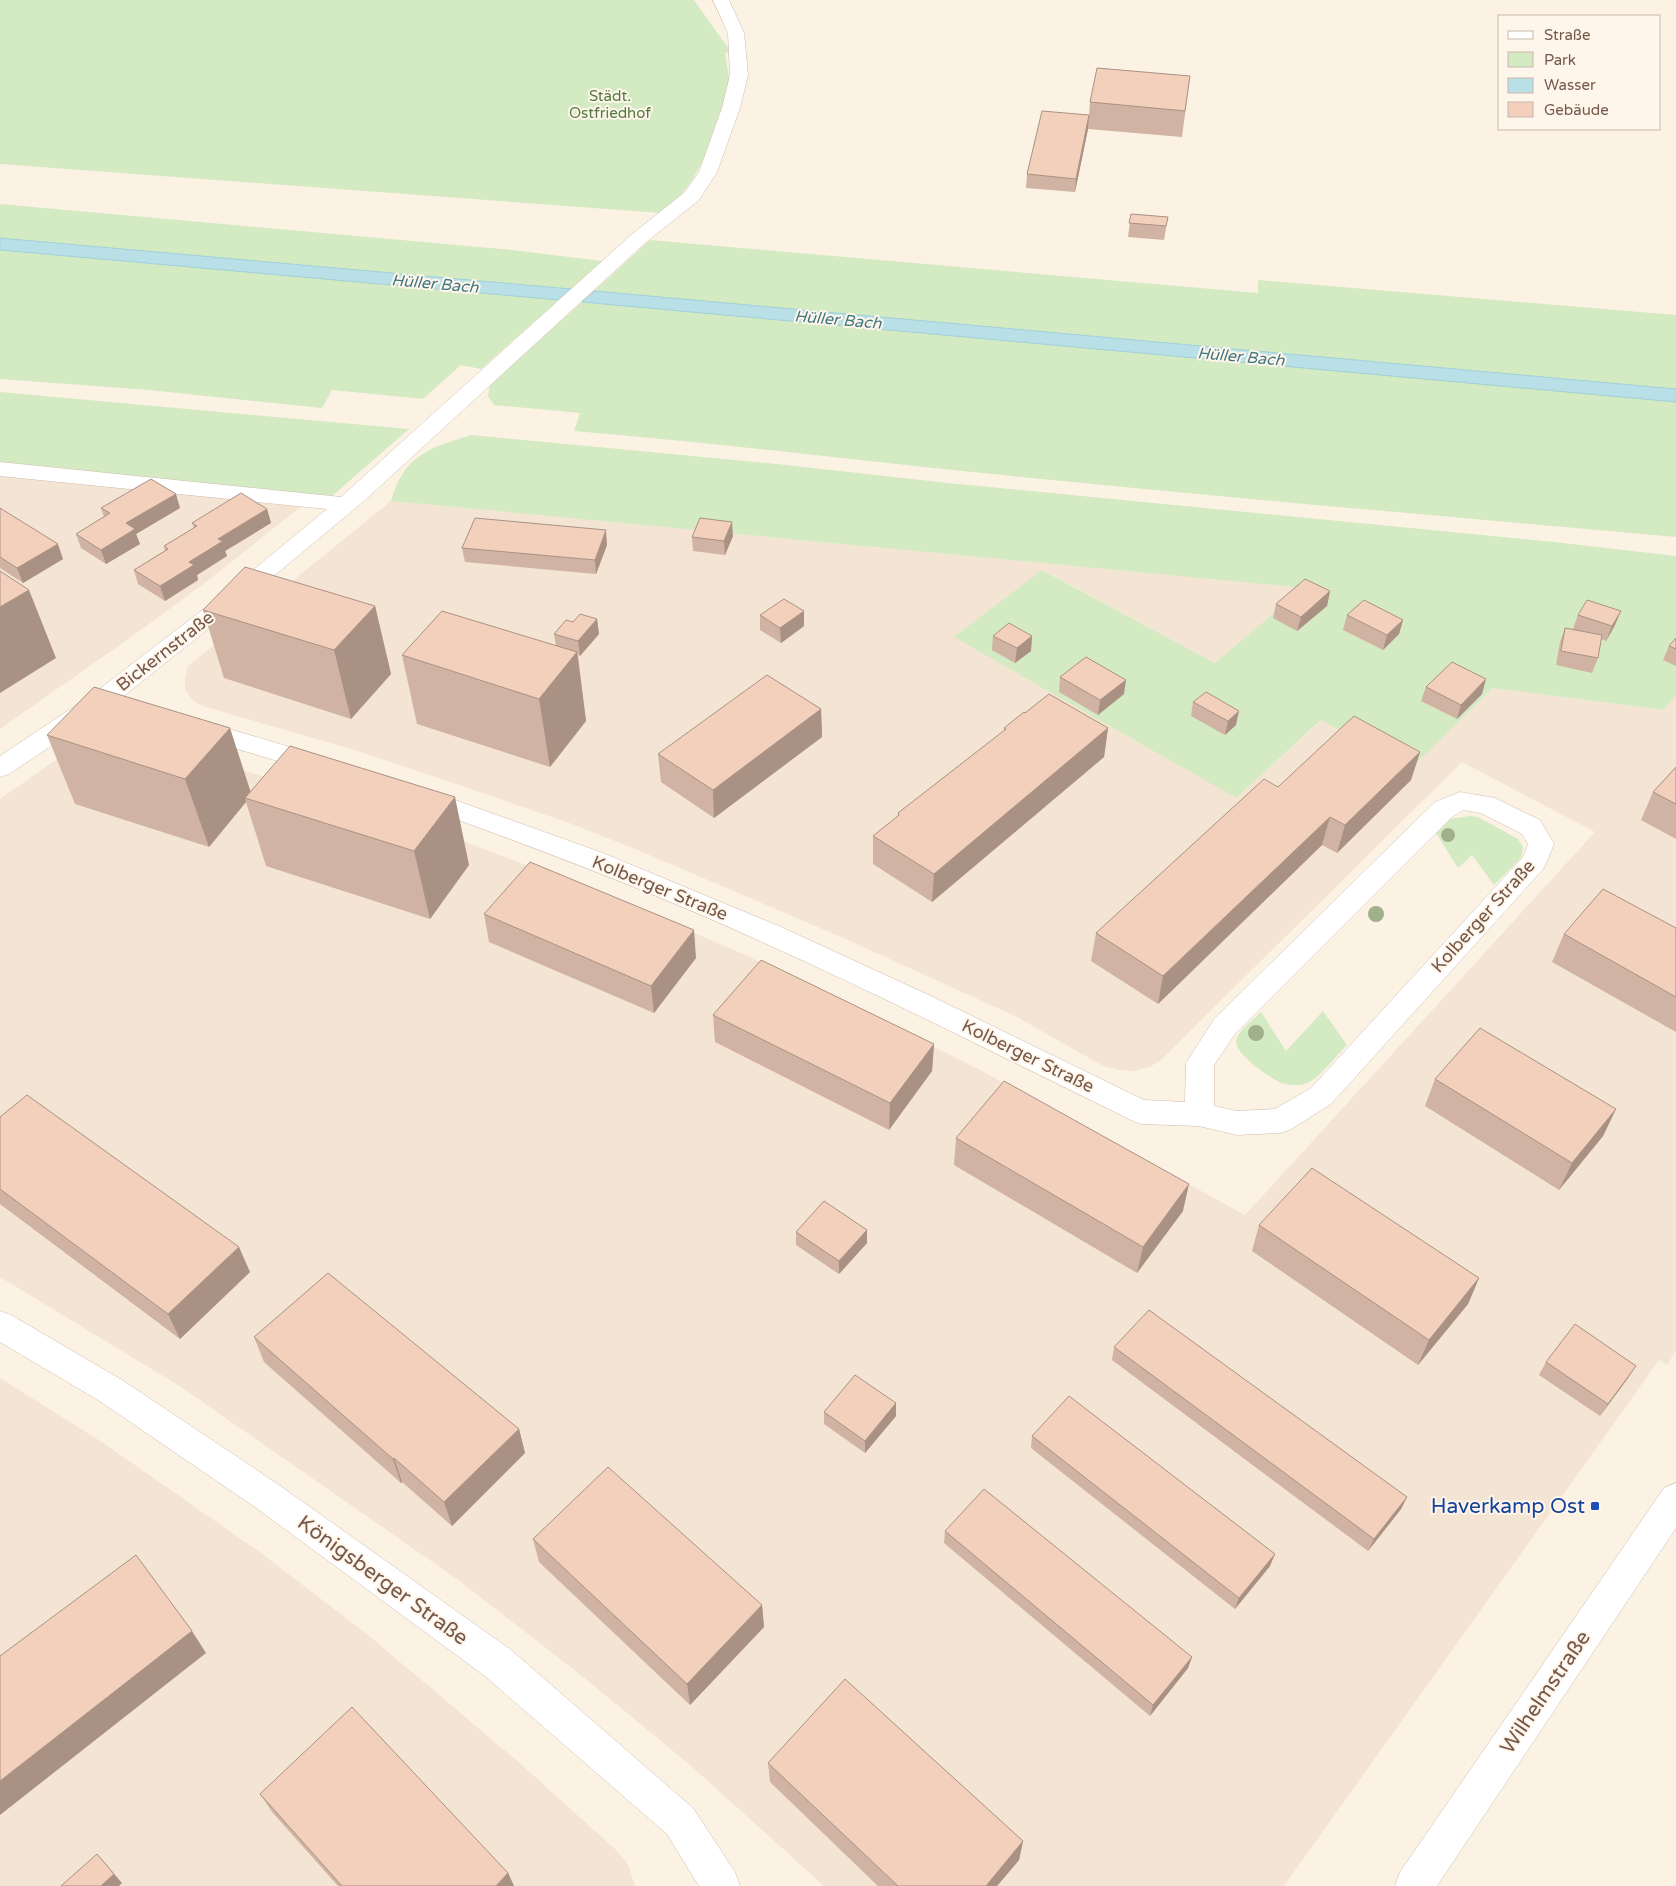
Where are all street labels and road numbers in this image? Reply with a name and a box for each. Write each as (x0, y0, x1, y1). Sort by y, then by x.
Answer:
street label: Bickernstraße (112, 606, 218, 696)
street label: Kolberger Straße (589, 851, 731, 925)
street label: Kolberger Straße (1426, 855, 1540, 977)
street label: Kolberger Straße (958, 1014, 1098, 1098)
street label: Königsberger Straße (293, 1510, 473, 1651)
street label: Wilhelmstraße (1495, 1626, 1596, 1759)

